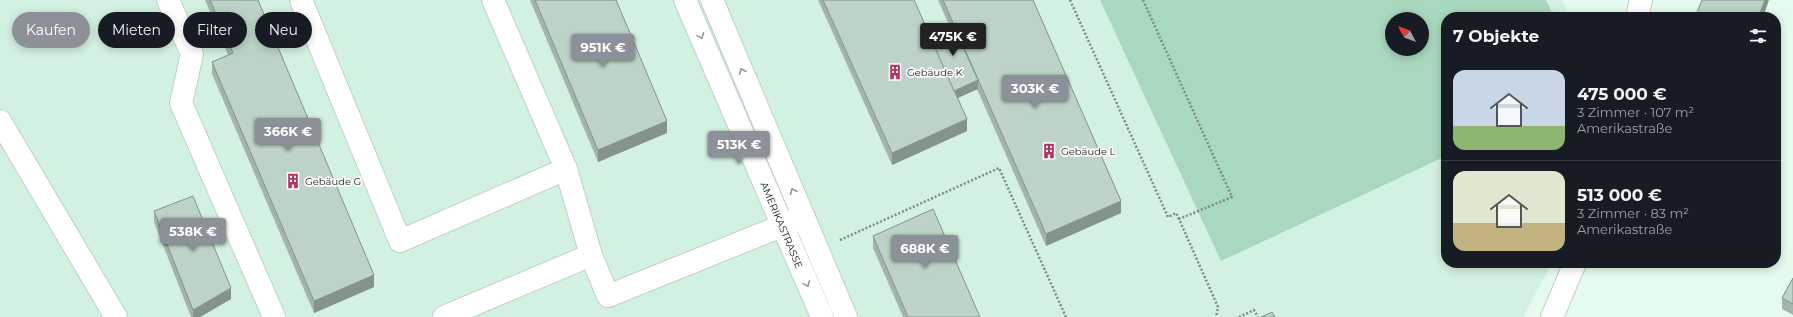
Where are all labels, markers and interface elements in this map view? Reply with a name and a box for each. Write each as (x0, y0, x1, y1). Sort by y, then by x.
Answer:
chip: Kaufen (12, 12, 90, 48)
chip: Mieten (98, 12, 175, 48)
chip: Filter (183, 12, 247, 48)
chip: Neu (255, 12, 312, 48)
north arrow (1385, 12, 1429, 56)
map controls (1385, 12, 1429, 56)
pin: 475K € (920, 23, 986, 57)
icon: filters (1747, 25, 1769, 47)
text: 7 Objekte (1453, 26, 1539, 46)
text: 475K € (929, 28, 977, 44)
one-way arrow (696, 31, 704, 39)
pin: 951K € (570, 34, 636, 68)
text: 951K € (581, 39, 625, 55)
building icon: Gebäude K (886, 63, 904, 81)
place label: Gebäude K (907, 66, 964, 79)
one-way arrow (739, 68, 747, 75)
pin: 303K € (1002, 75, 1068, 109)
text: 303K € (1011, 80, 1059, 96)
text: 475 000 € (1577, 84, 1666, 104)
icon: home (1485, 86, 1533, 134)
text: 3 Zimmer · 107 m² (1577, 104, 1694, 120)
pin: 366K € (255, 118, 321, 152)
text: Amerikastraße (1577, 120, 1672, 136)
text: 366K € (264, 123, 312, 139)
pin: 513K € (706, 131, 772, 165)
text: 513K € (717, 136, 761, 152)
building icon: Gebäude L (1040, 142, 1058, 160)
place label: Gebäude L (1061, 145, 1116, 158)
building icon: Gebäude G (284, 172, 302, 190)
place label: Gebäude G (305, 175, 361, 188)
street label: AMERIKASTRASSE (757, 180, 806, 271)
text: 513 000 € (1577, 185, 1662, 205)
one-way arrow (790, 187, 798, 195)
icon: home (1485, 187, 1533, 235)
text: 3 Zimmer · 83 m² (1577, 205, 1689, 221)
pin: 538K € (160, 218, 226, 252)
text: Amerikastraße (1577, 221, 1672, 237)
text: 538K € (169, 223, 217, 239)
pin: 688K € (892, 235, 958, 269)
text: 688K € (900, 240, 950, 256)
one-way arrow (803, 280, 811, 287)

